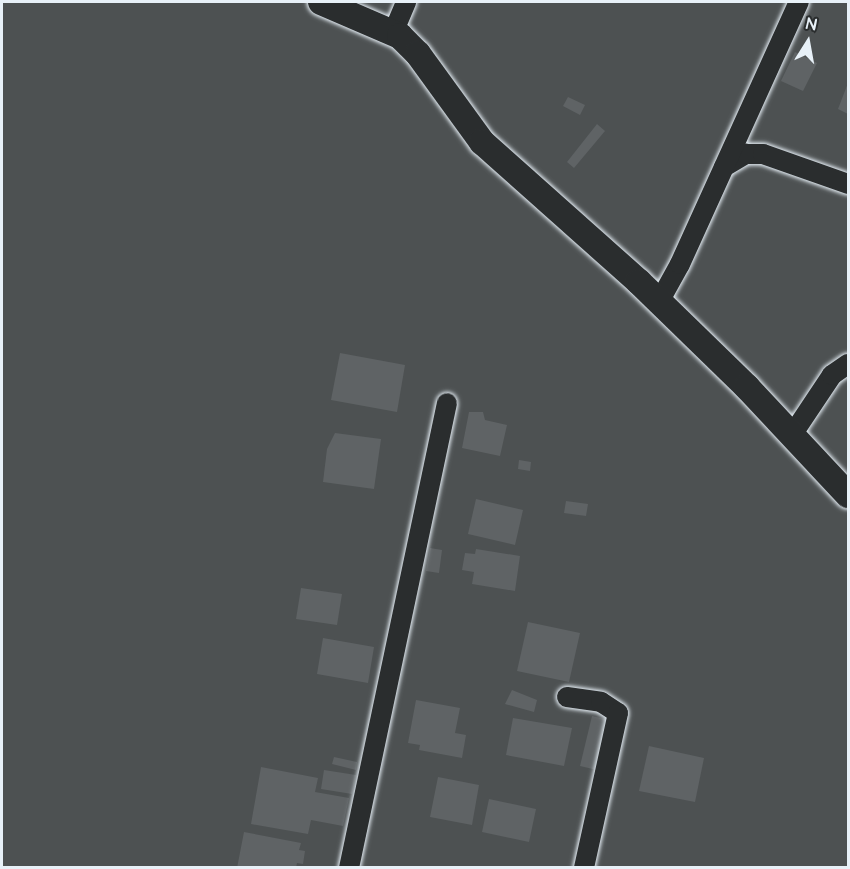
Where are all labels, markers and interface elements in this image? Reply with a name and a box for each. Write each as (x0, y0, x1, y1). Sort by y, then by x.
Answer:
north arrow (778, 12, 838, 72)
text: N (804, 13, 818, 36)

